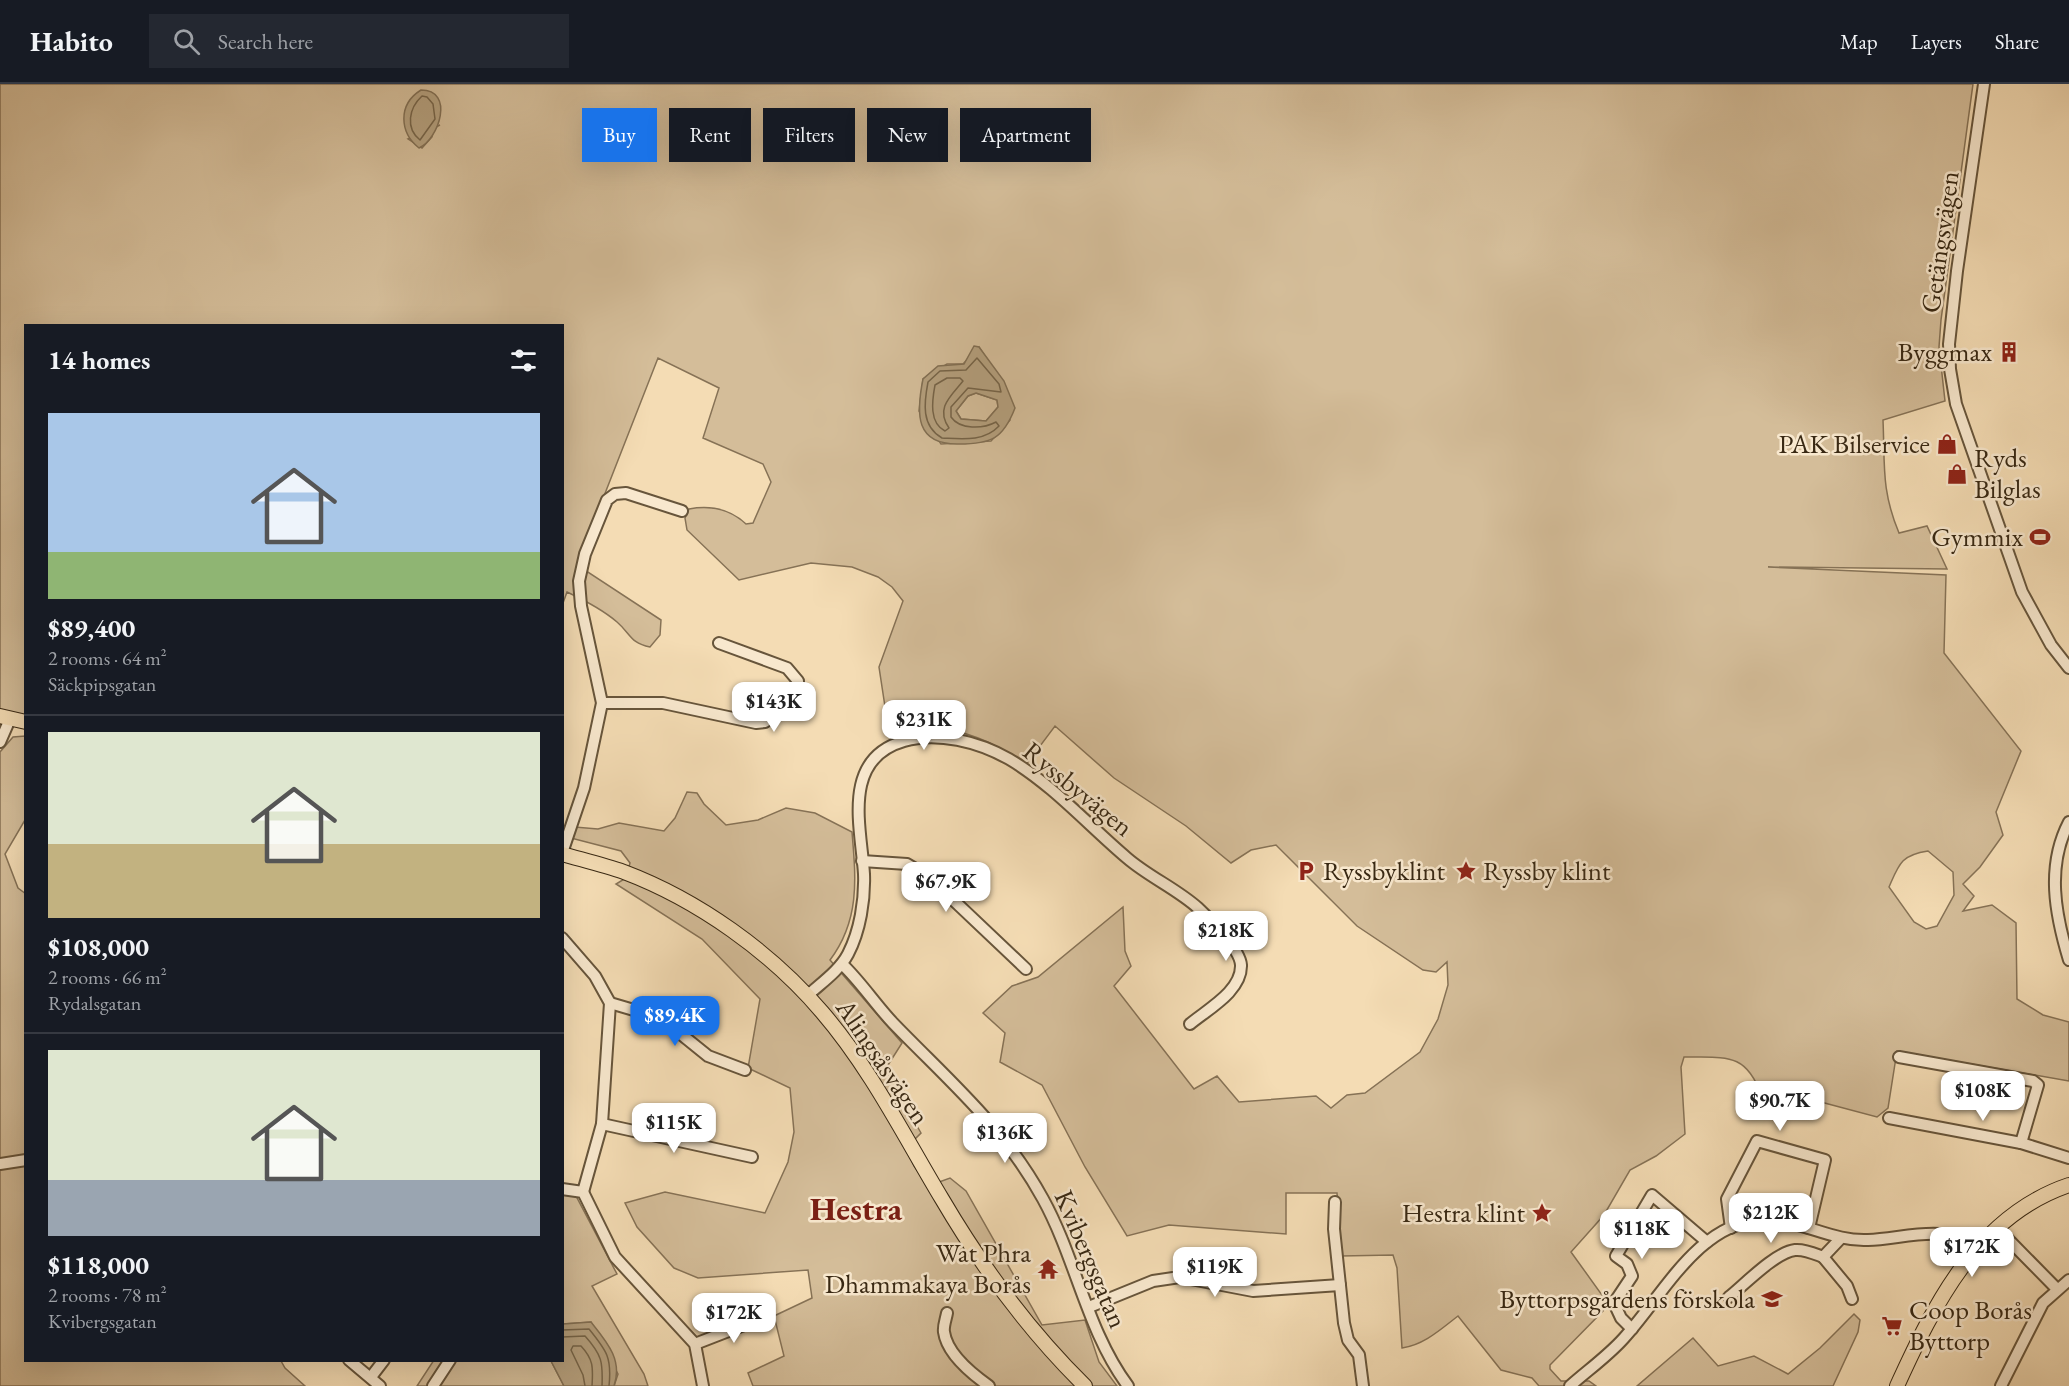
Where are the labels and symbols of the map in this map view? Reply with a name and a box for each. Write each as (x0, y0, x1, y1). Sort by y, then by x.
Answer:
street label: Getängsvägen (1912, 169, 1967, 315)
place label: Byggmax (1897, 334, 1992, 369)
building icon: Byggmax (1997, 340, 2021, 364)
place label: PAK Bilservice (1778, 426, 1930, 461)
shop icon: PAK Bilservice (1935, 432, 1959, 456)
place label: Ryds Bilglas (1974, 440, 2041, 506)
shop icon: Ryds Bilglas (1945, 462, 1969, 486)
place label: Gymmix (1931, 519, 2023, 554)
sports icon: Gymmix (2028, 525, 2052, 549)
pin: $143K (732, 682, 816, 733)
pin: $231K (882, 700, 966, 751)
street label: Ryssbyvägen (1016, 733, 1141, 844)
place label: Ryssbyklint (1323, 853, 1446, 888)
place label: Ryssby klint (1483, 853, 1611, 888)
parking icon: Ryssbyklint (1294, 859, 1318, 883)
place icon: Ryssby klint (1454, 859, 1478, 883)
pin: $67.9K (897, 862, 995, 913)
pin: $218K (1184, 911, 1268, 962)
street label: Alingsåsvägen (828, 991, 938, 1132)
pin: $89.4K (626, 996, 724, 1047)
pin: $108K (1941, 1071, 2025, 1122)
pin: $90.7K (1731, 1081, 1829, 1132)
pin: $115K (632, 1103, 716, 1154)
pin: $136K (963, 1113, 1047, 1164)
street label: Kvibergsgatan (1047, 1184, 1136, 1333)
district label: Hestra (810, 1187, 903, 1230)
pin: $212K (1729, 1193, 1813, 1244)
place label: Hestra klint (1402, 1195, 1526, 1230)
place icon: Hestra klint (1530, 1201, 1554, 1225)
pin: $118K (1600, 1209, 1684, 1260)
pin: $172K (1930, 1227, 2014, 1278)
place label: Wat Phra Dhammakaya Borås (825, 1235, 1031, 1301)
pin: $119K (1173, 1247, 1257, 1298)
temple icon: Wat Phra Dhammakaya Borås (1036, 1257, 1060, 1281)
place label: Byttorpsgårdens förskola (1499, 1281, 1755, 1316)
school or university icon: Byttorpsgårdens förskola (1760, 1287, 1784, 1311)
place label: Coop Borås Byttorp (1909, 1292, 2032, 1358)
pin: $172K (692, 1293, 776, 1344)
supermarket icon: Coop Borås Byttorp (1880, 1314, 1904, 1338)

